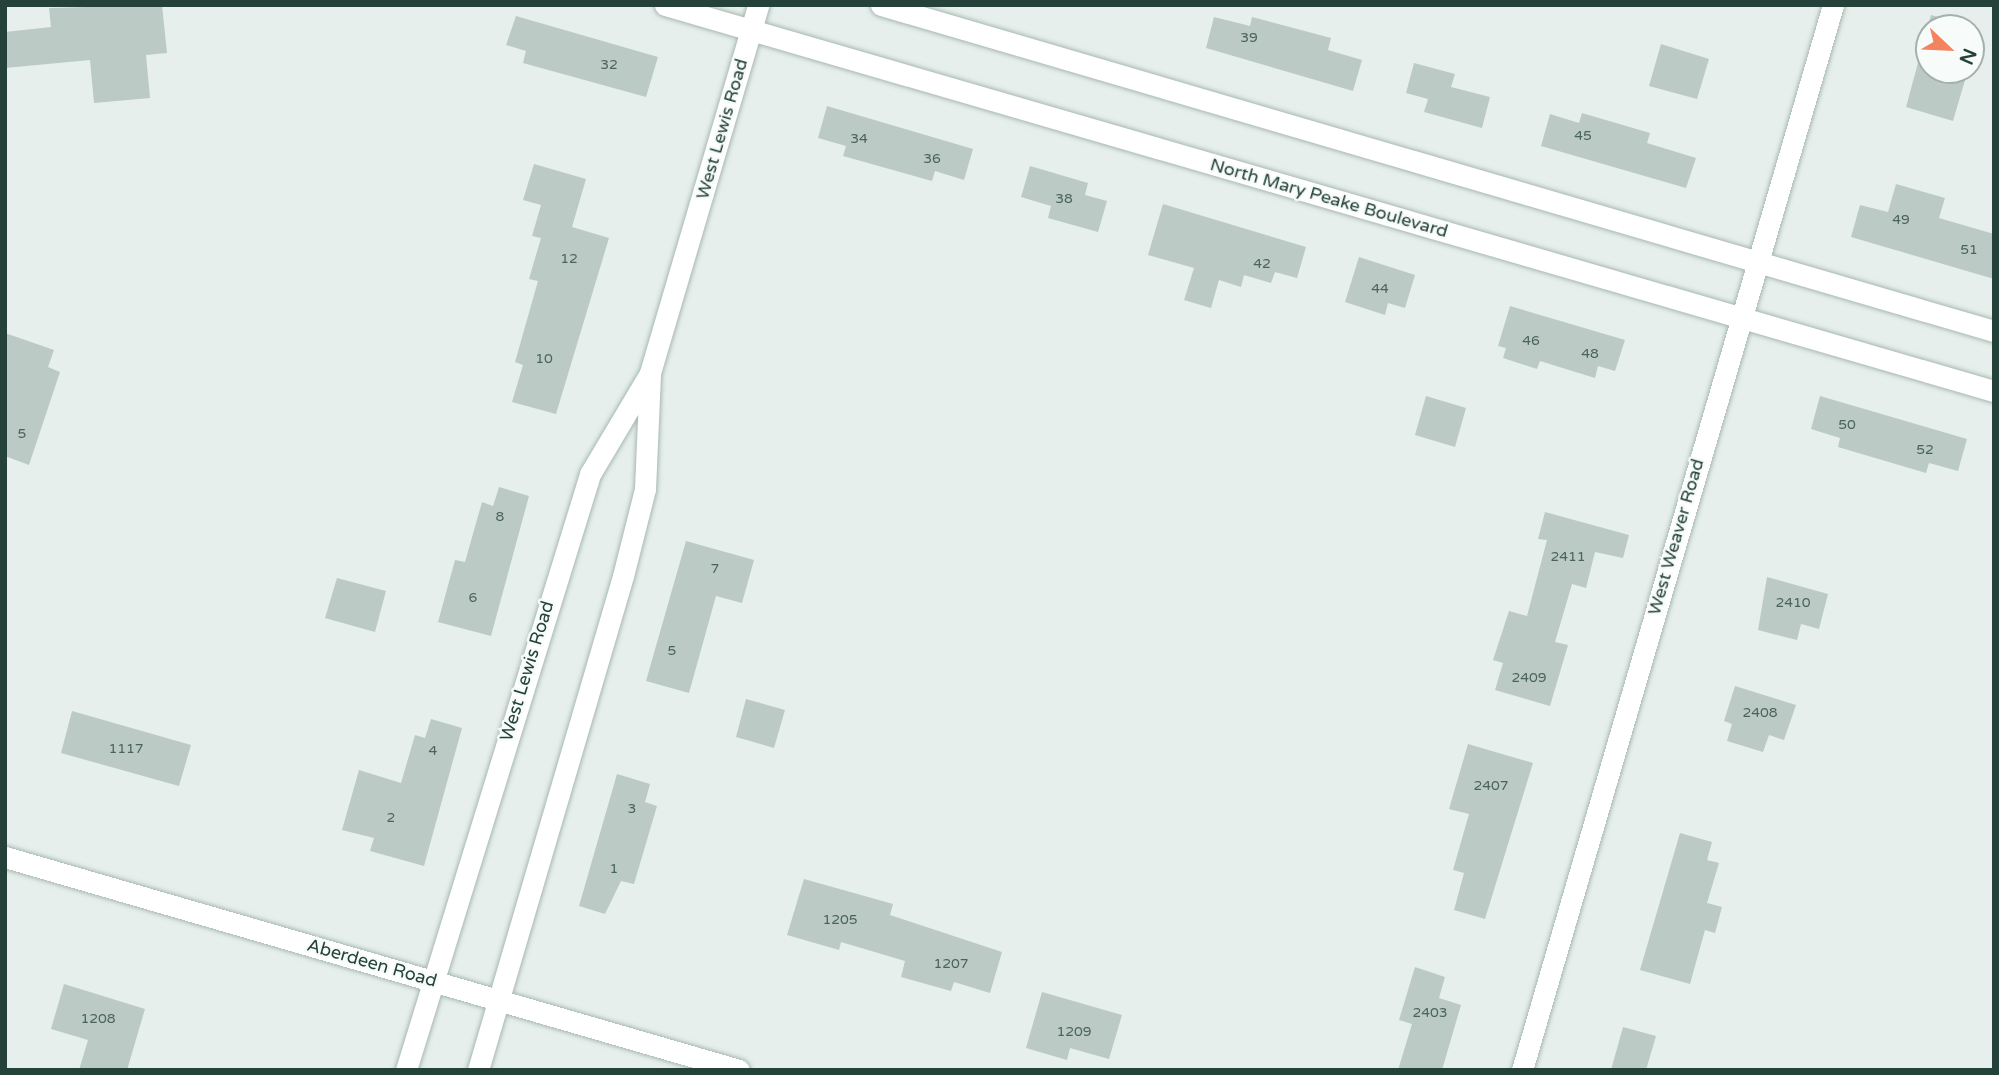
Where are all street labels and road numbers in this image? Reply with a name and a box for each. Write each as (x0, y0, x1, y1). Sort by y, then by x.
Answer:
street label: West Lewis Road (692, 56, 752, 202)
street label: North Mary Peake Boulevard (1208, 154, 1450, 242)
street label: West Weaver Road (1643, 456, 1709, 618)
street label: West Lewis Road (495, 598, 559, 744)
street label: Aberdeen Road (305, 934, 439, 992)

